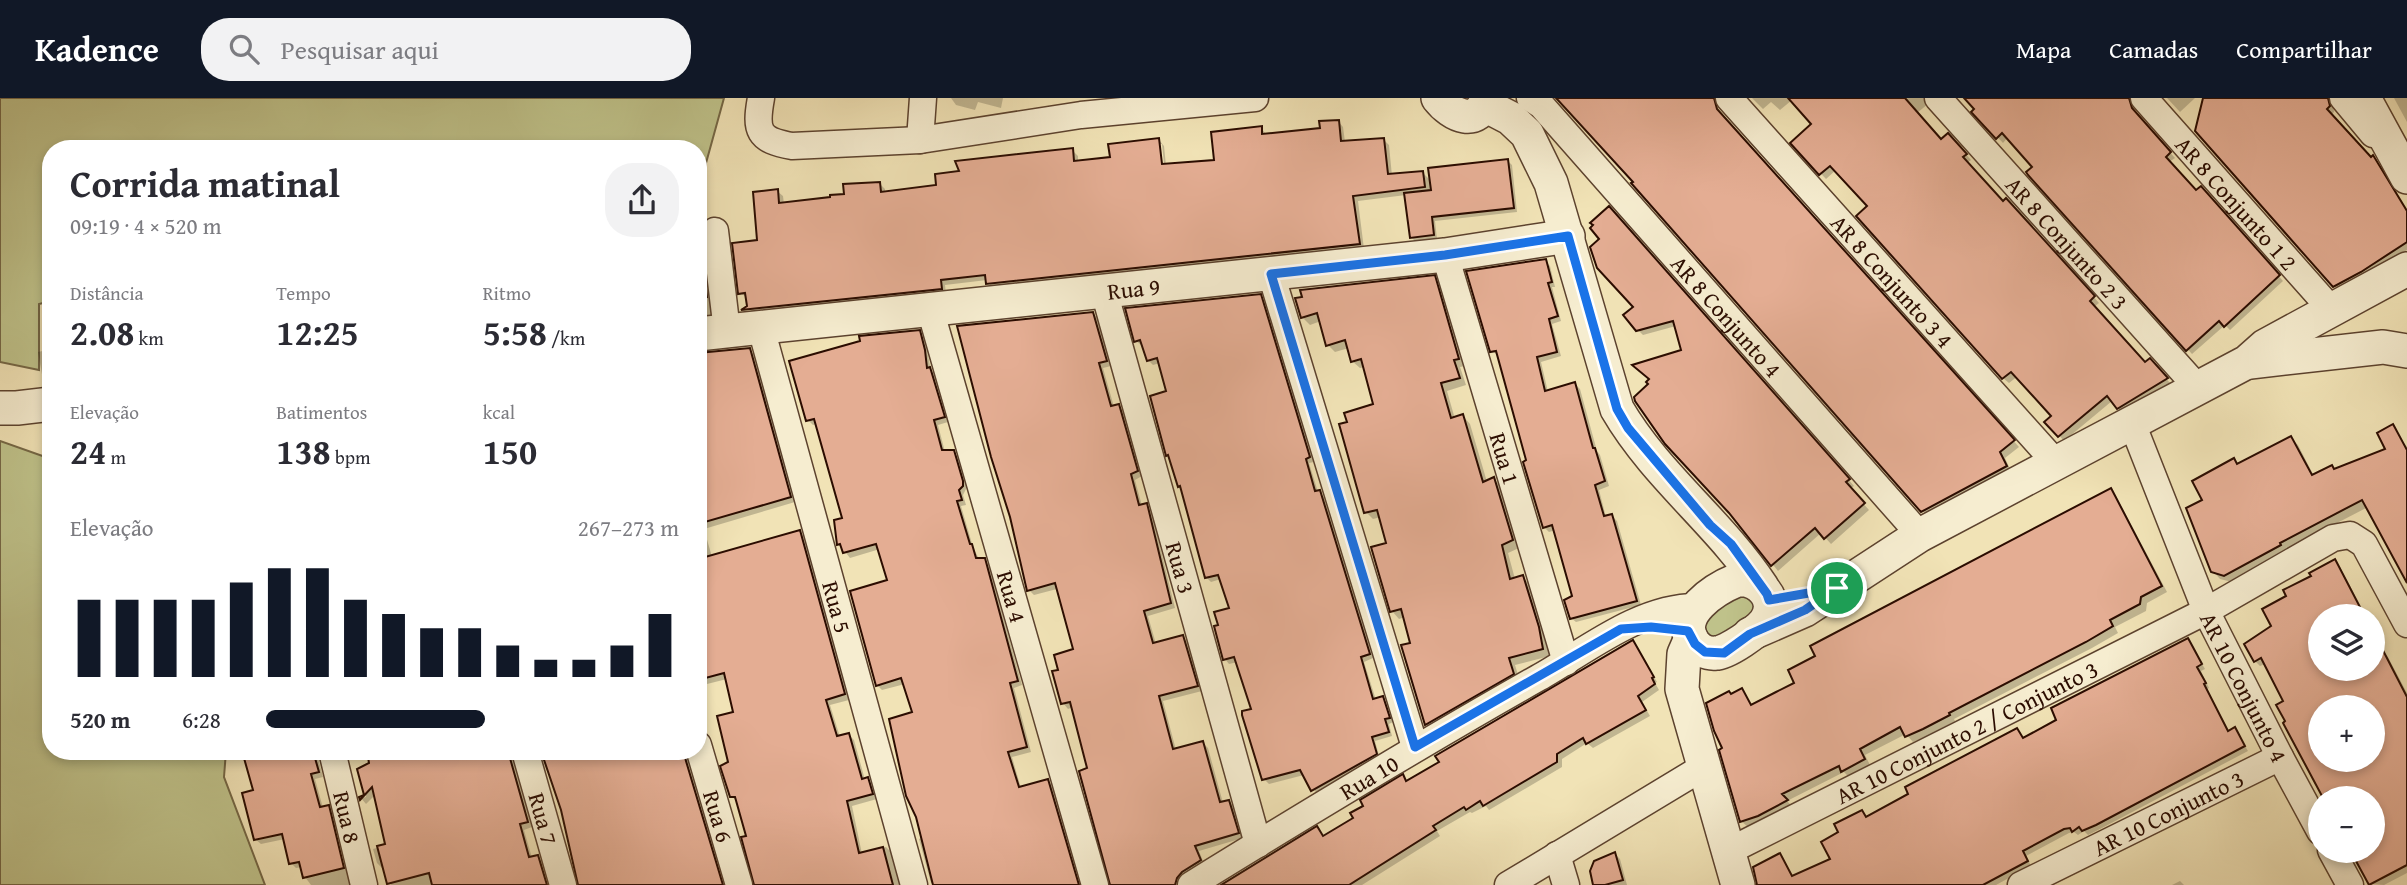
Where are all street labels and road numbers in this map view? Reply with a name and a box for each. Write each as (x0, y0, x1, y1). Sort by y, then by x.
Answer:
street label: AR 8 Conjunto 1 2 (2168, 128, 2305, 277)
street label: AR 8 Conjunto 2 3 (1999, 168, 2136, 317)
street label: AR 8 Conjunto 3 4 (1824, 206, 1961, 355)
street label: AR 8 Conjunto 4 (1664, 247, 1790, 384)
street label: Rua 9 (1106, 269, 1162, 307)
street label: Rua 1 (1482, 428, 1529, 488)
street label: Rua 3 (1158, 538, 1204, 597)
street label: Rua 4 (989, 567, 1035, 626)
street label: Rua 5 (815, 577, 860, 636)
street label: AR 10 Conjunto 4 (2193, 606, 2296, 768)
street label: AR 10 Conjunto 2 / Conjunto 3 (1829, 652, 2103, 811)
street label: Rua 10 (1333, 746, 1404, 807)
street label: AR 10 Conjunto 3 (2087, 761, 2249, 864)
street label: Rua 6 (696, 786, 742, 846)
street label: Rua 8 (326, 788, 370, 847)
street label: Rua 7 (521, 788, 567, 848)

